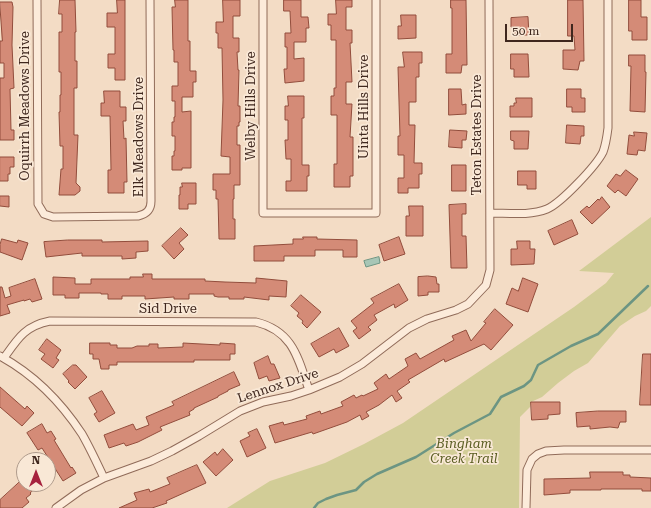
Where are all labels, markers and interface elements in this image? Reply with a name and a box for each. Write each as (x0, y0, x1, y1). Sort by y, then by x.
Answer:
scale bar (507, 16, 575, 42)
text: 50 m (512, 24, 539, 38)
street label: Oquirrh Meadows Drive (17, 31, 33, 181)
street label: Welby Hills Drive (243, 51, 259, 161)
street label: Uinta Hills Drive (356, 55, 372, 159)
street label: Teton Estates Drive (469, 75, 485, 195)
street label: Elk Meadows Drive (131, 77, 147, 197)
street label: Sid Drive (139, 301, 197, 317)
street label: Lennox Drive (235, 366, 321, 406)
park label: Bingham Creek Trail (430, 436, 498, 467)
north arrow (16, 452, 56, 492)
text: N (32, 454, 40, 467)

